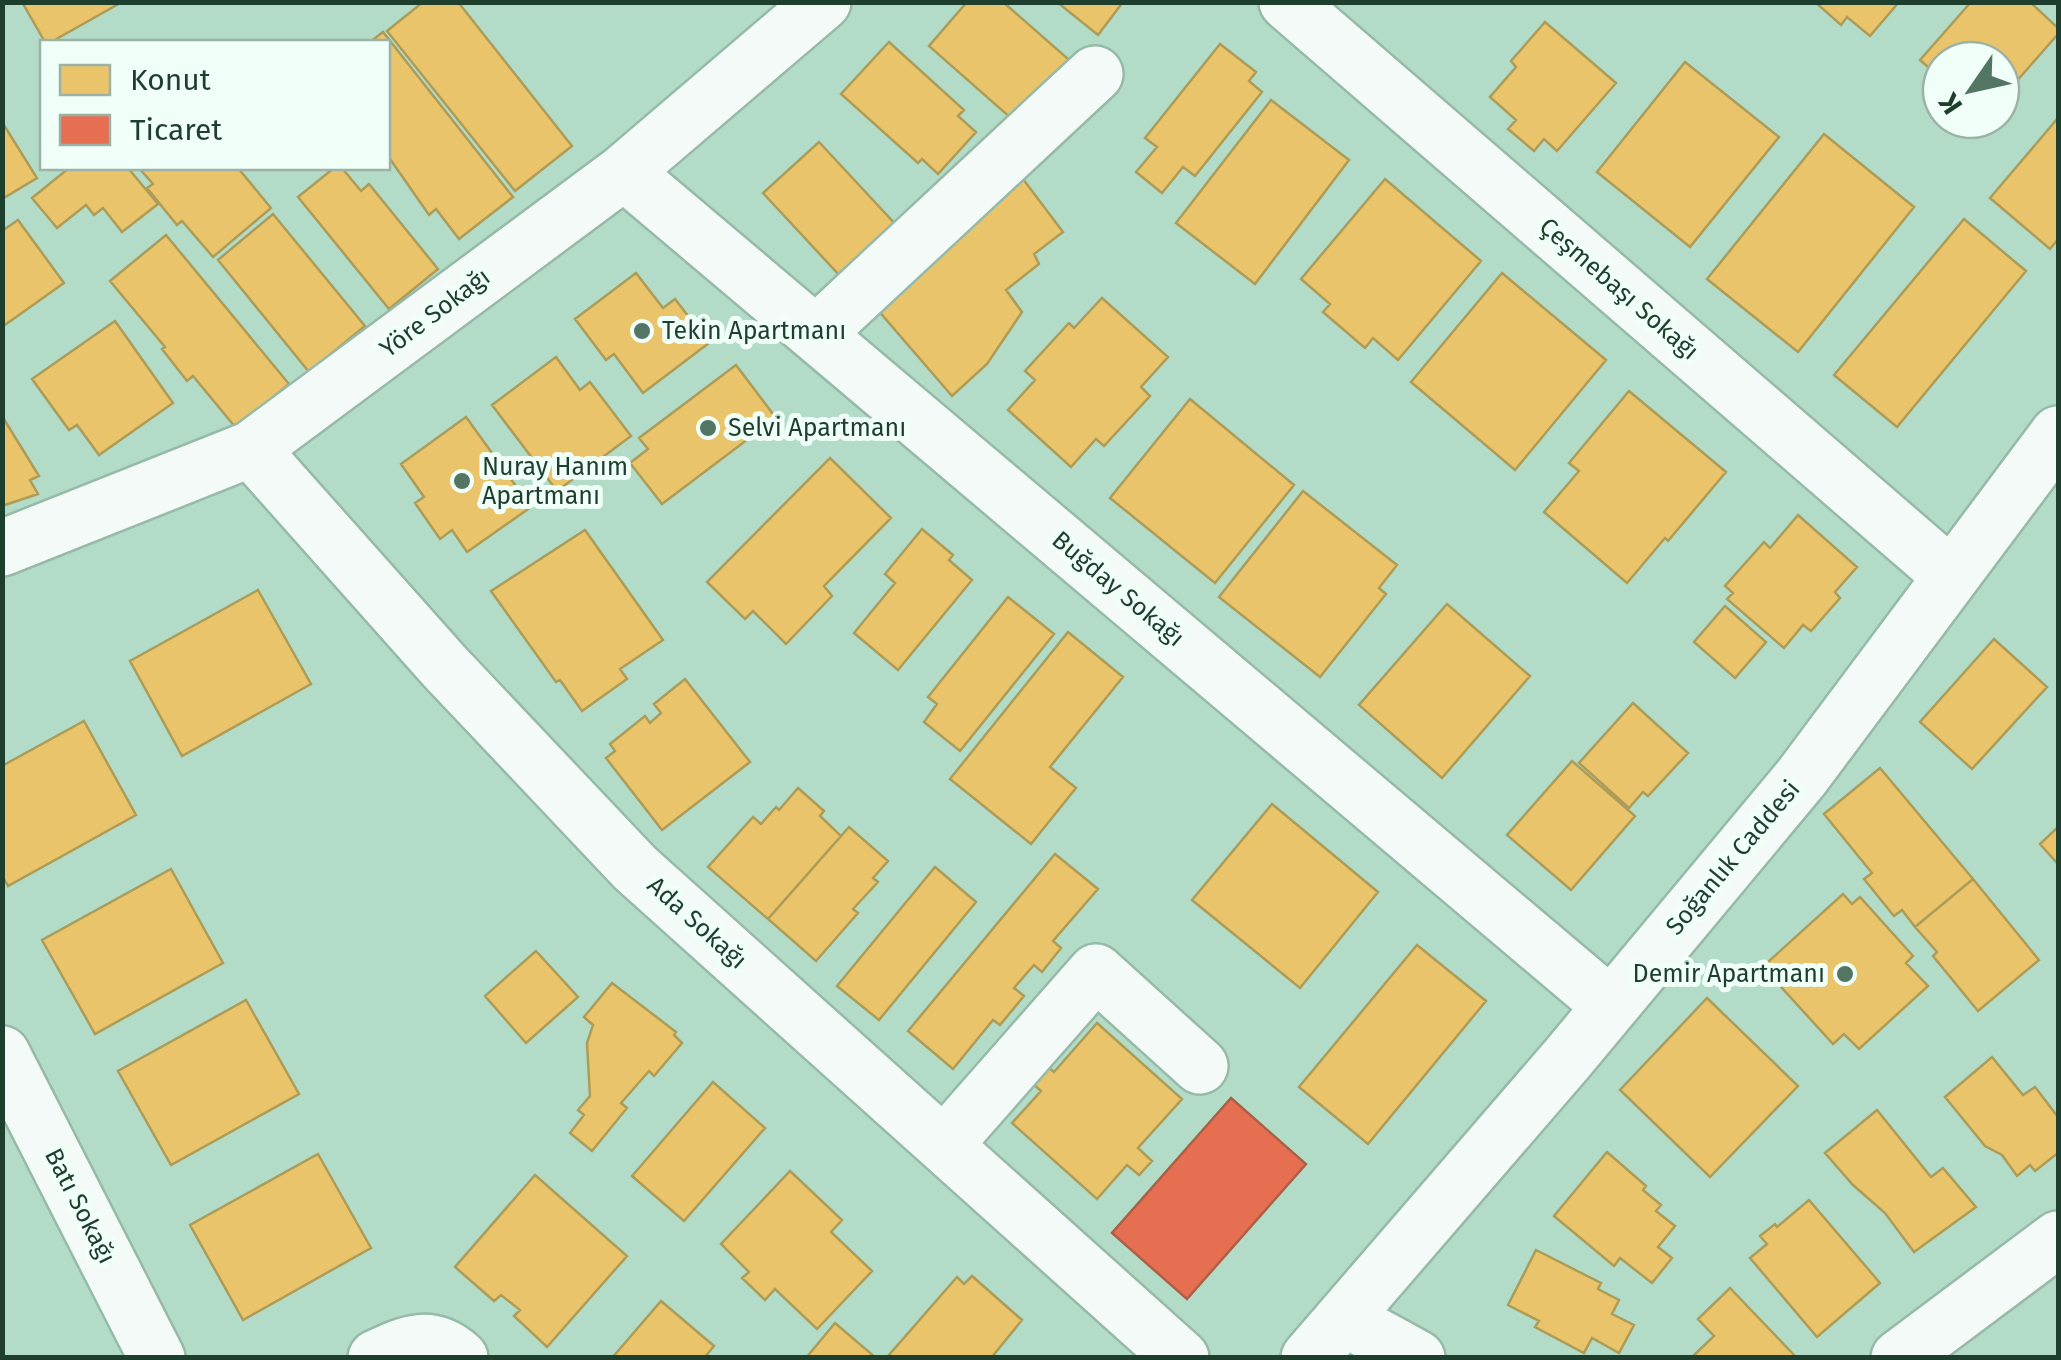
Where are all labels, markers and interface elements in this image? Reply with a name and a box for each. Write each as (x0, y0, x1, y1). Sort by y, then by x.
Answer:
legend (40, 40, 390, 170)
north arrow (1921, 40, 2021, 140)
text: Konut (130, 62, 211, 98)
text: K (1931, 86, 1969, 120)
text: Ticaret (130, 112, 222, 148)
street label: Çeşmebaşı Sokağı (1533, 212, 1705, 366)
street label: Yöre Sokağı (374, 262, 496, 364)
place label: Tekin Apartmanı (662, 316, 846, 346)
marker: Tekin Apartmanı (631, 320, 653, 342)
place label: Selvi Apartmanı (728, 413, 906, 443)
marker: Selvi Apartmanı (697, 417, 719, 439)
place label: Nuray Hanım Apartmanı (482, 452, 628, 511)
marker: Nuray Hanım Apartmanı (451, 470, 473, 492)
street label: Buğday Sokağı (1046, 525, 1190, 653)
street label: Soğanlık Caddesi (1660, 775, 1806, 941)
street label: Ada Sokağı (641, 871, 753, 975)
place label: Demir Apartmanı (1633, 959, 1825, 989)
marker: Demir Apartmanı (1834, 963, 1856, 985)
street label: Batı Sokağı (38, 1143, 122, 1269)

